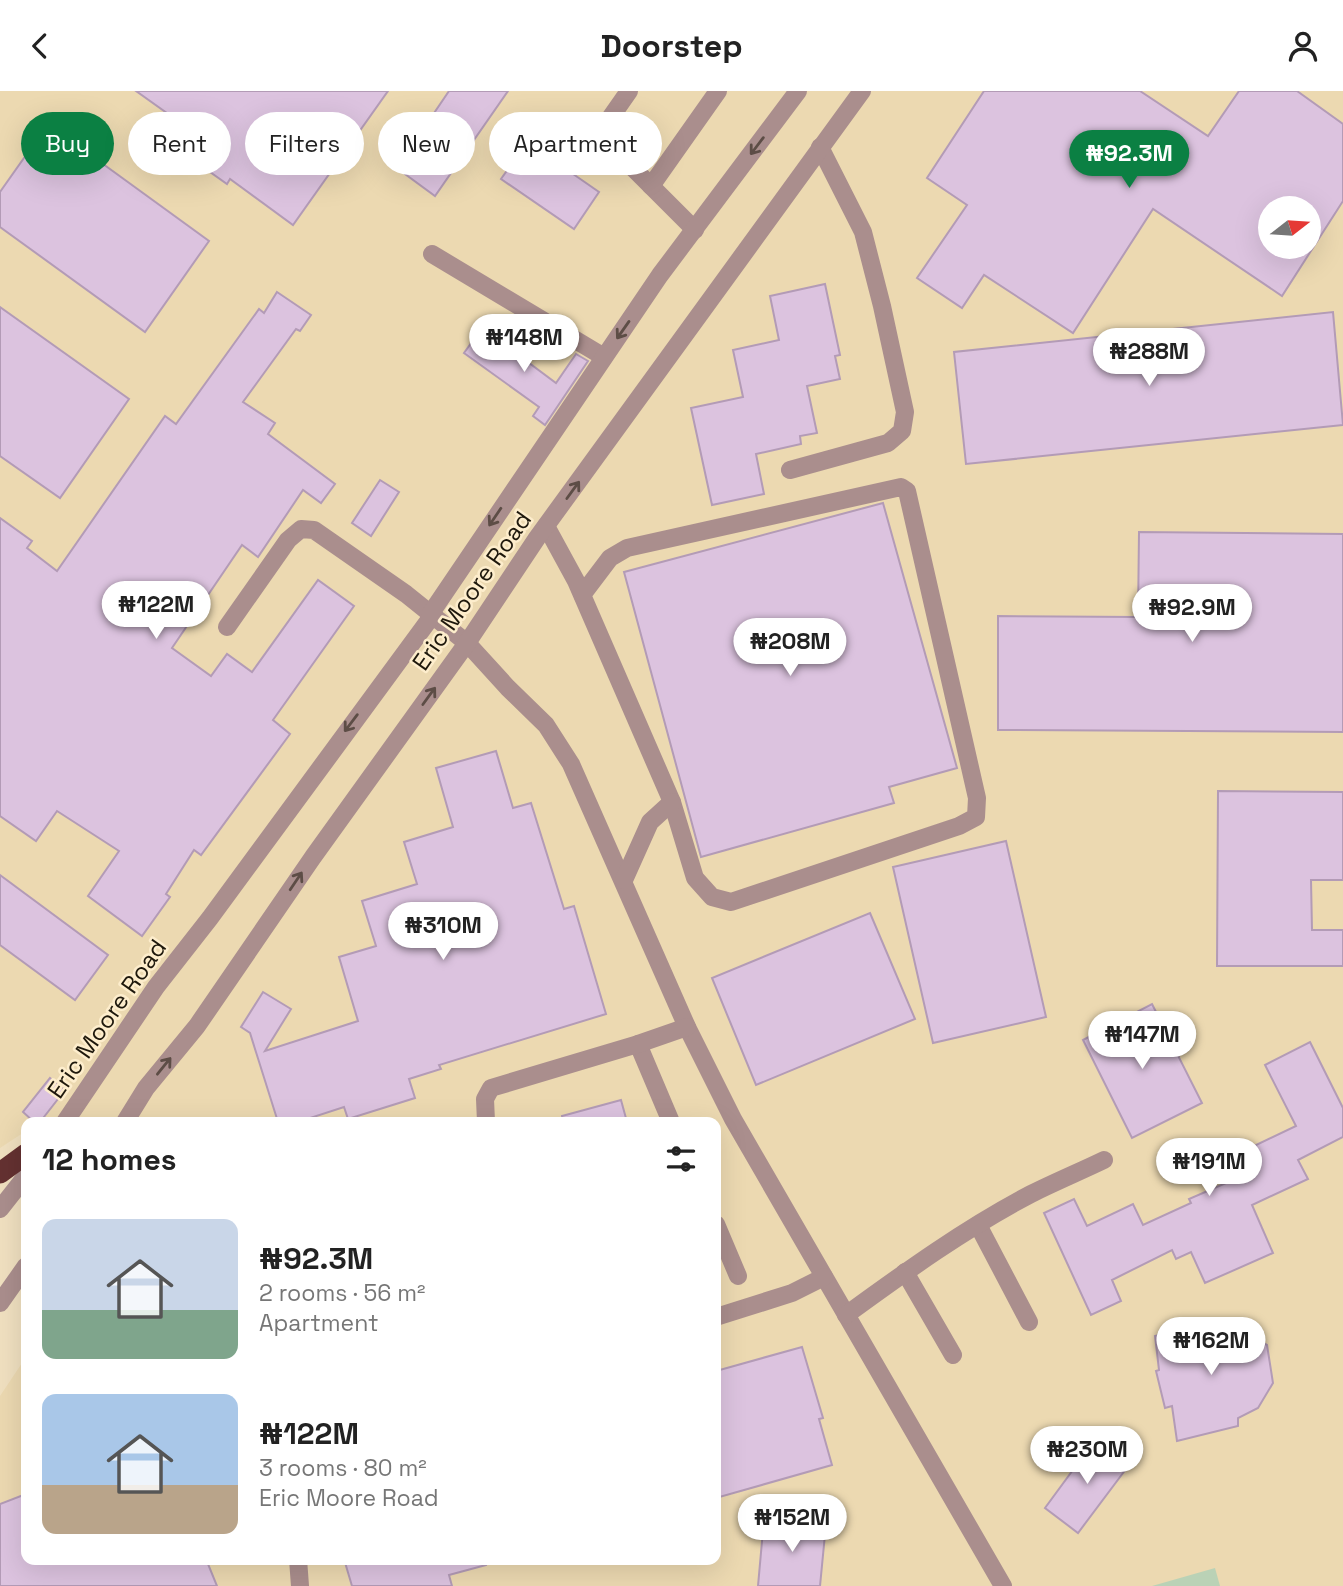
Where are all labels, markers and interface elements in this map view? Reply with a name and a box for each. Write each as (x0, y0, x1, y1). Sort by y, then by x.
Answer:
text: Doorstep (600, 26, 743, 66)
icon: back (21, 27, 59, 65)
icon: person (1284, 27, 1322, 65)
chip: Buy (21, 112, 114, 175)
chip: Rent (128, 112, 231, 175)
chip: Filters (245, 112, 364, 175)
chip: New (378, 112, 475, 175)
chip: Apartment (489, 112, 662, 175)
pin: ₦92.3M (1072, 131, 1186, 190)
one-way arrow (750, 136, 765, 155)
text: ₦92.3M (1085, 138, 1173, 168)
north arrow (1258, 196, 1321, 259)
map controls (1258, 196, 1321, 259)
pin: ₦148M (475, 315, 573, 374)
one-way arrow (616, 319, 630, 339)
text: ₦148M (485, 322, 563, 352)
pin: ₦288M (1100, 329, 1198, 388)
text: ₦288M (1109, 336, 1189, 366)
one-way arrow (566, 481, 580, 500)
street label: Eric Moore Road (405, 505, 538, 676)
one-way arrow (487, 507, 501, 527)
pin: ₦122M (107, 581, 205, 641)
pin: ₦92.9M (1135, 585, 1249, 644)
text: ₦122M (118, 589, 194, 619)
text: ₦92.9M (1148, 592, 1236, 622)
pin: ₦208M (741, 619, 839, 678)
text: ₦208M (749, 626, 831, 656)
one-way arrow (422, 687, 436, 706)
one-way arrow (344, 714, 359, 732)
one-way arrow (289, 872, 303, 891)
pin: ₦310M (394, 903, 492, 962)
text: ₦310M (404, 910, 482, 940)
street label: Eric Moore Road (40, 933, 173, 1104)
pin: ₦147M (1093, 1011, 1191, 1071)
text: ₦147M (1104, 1019, 1180, 1049)
one-way arrow (157, 1058, 172, 1076)
pin: ₦191M (1160, 1139, 1258, 1198)
text: 12 homes (42, 1140, 177, 1179)
icon: filters (662, 1140, 700, 1178)
text: ₦191M (1172, 1146, 1246, 1176)
text: ₦92.3M (259, 1239, 373, 1278)
icon: home (98, 1247, 182, 1331)
text: 2 rooms · 56 m² (259, 1278, 425, 1308)
text: Apartment (259, 1308, 379, 1338)
pin: ₦162M (1162, 1317, 1260, 1377)
text: ₦162M (1172, 1325, 1250, 1355)
text: ₦122M (259, 1414, 359, 1453)
icon: home (98, 1422, 182, 1506)
pin: ₦230M (1038, 1427, 1136, 1486)
text: ₦230M (1046, 1434, 1128, 1464)
text: 3 rooms · 80 m² (259, 1453, 427, 1483)
text: Eric Moore Road (259, 1483, 438, 1513)
pin: ₦152M (743, 1495, 841, 1554)
text: ₦152M (754, 1502, 830, 1532)

